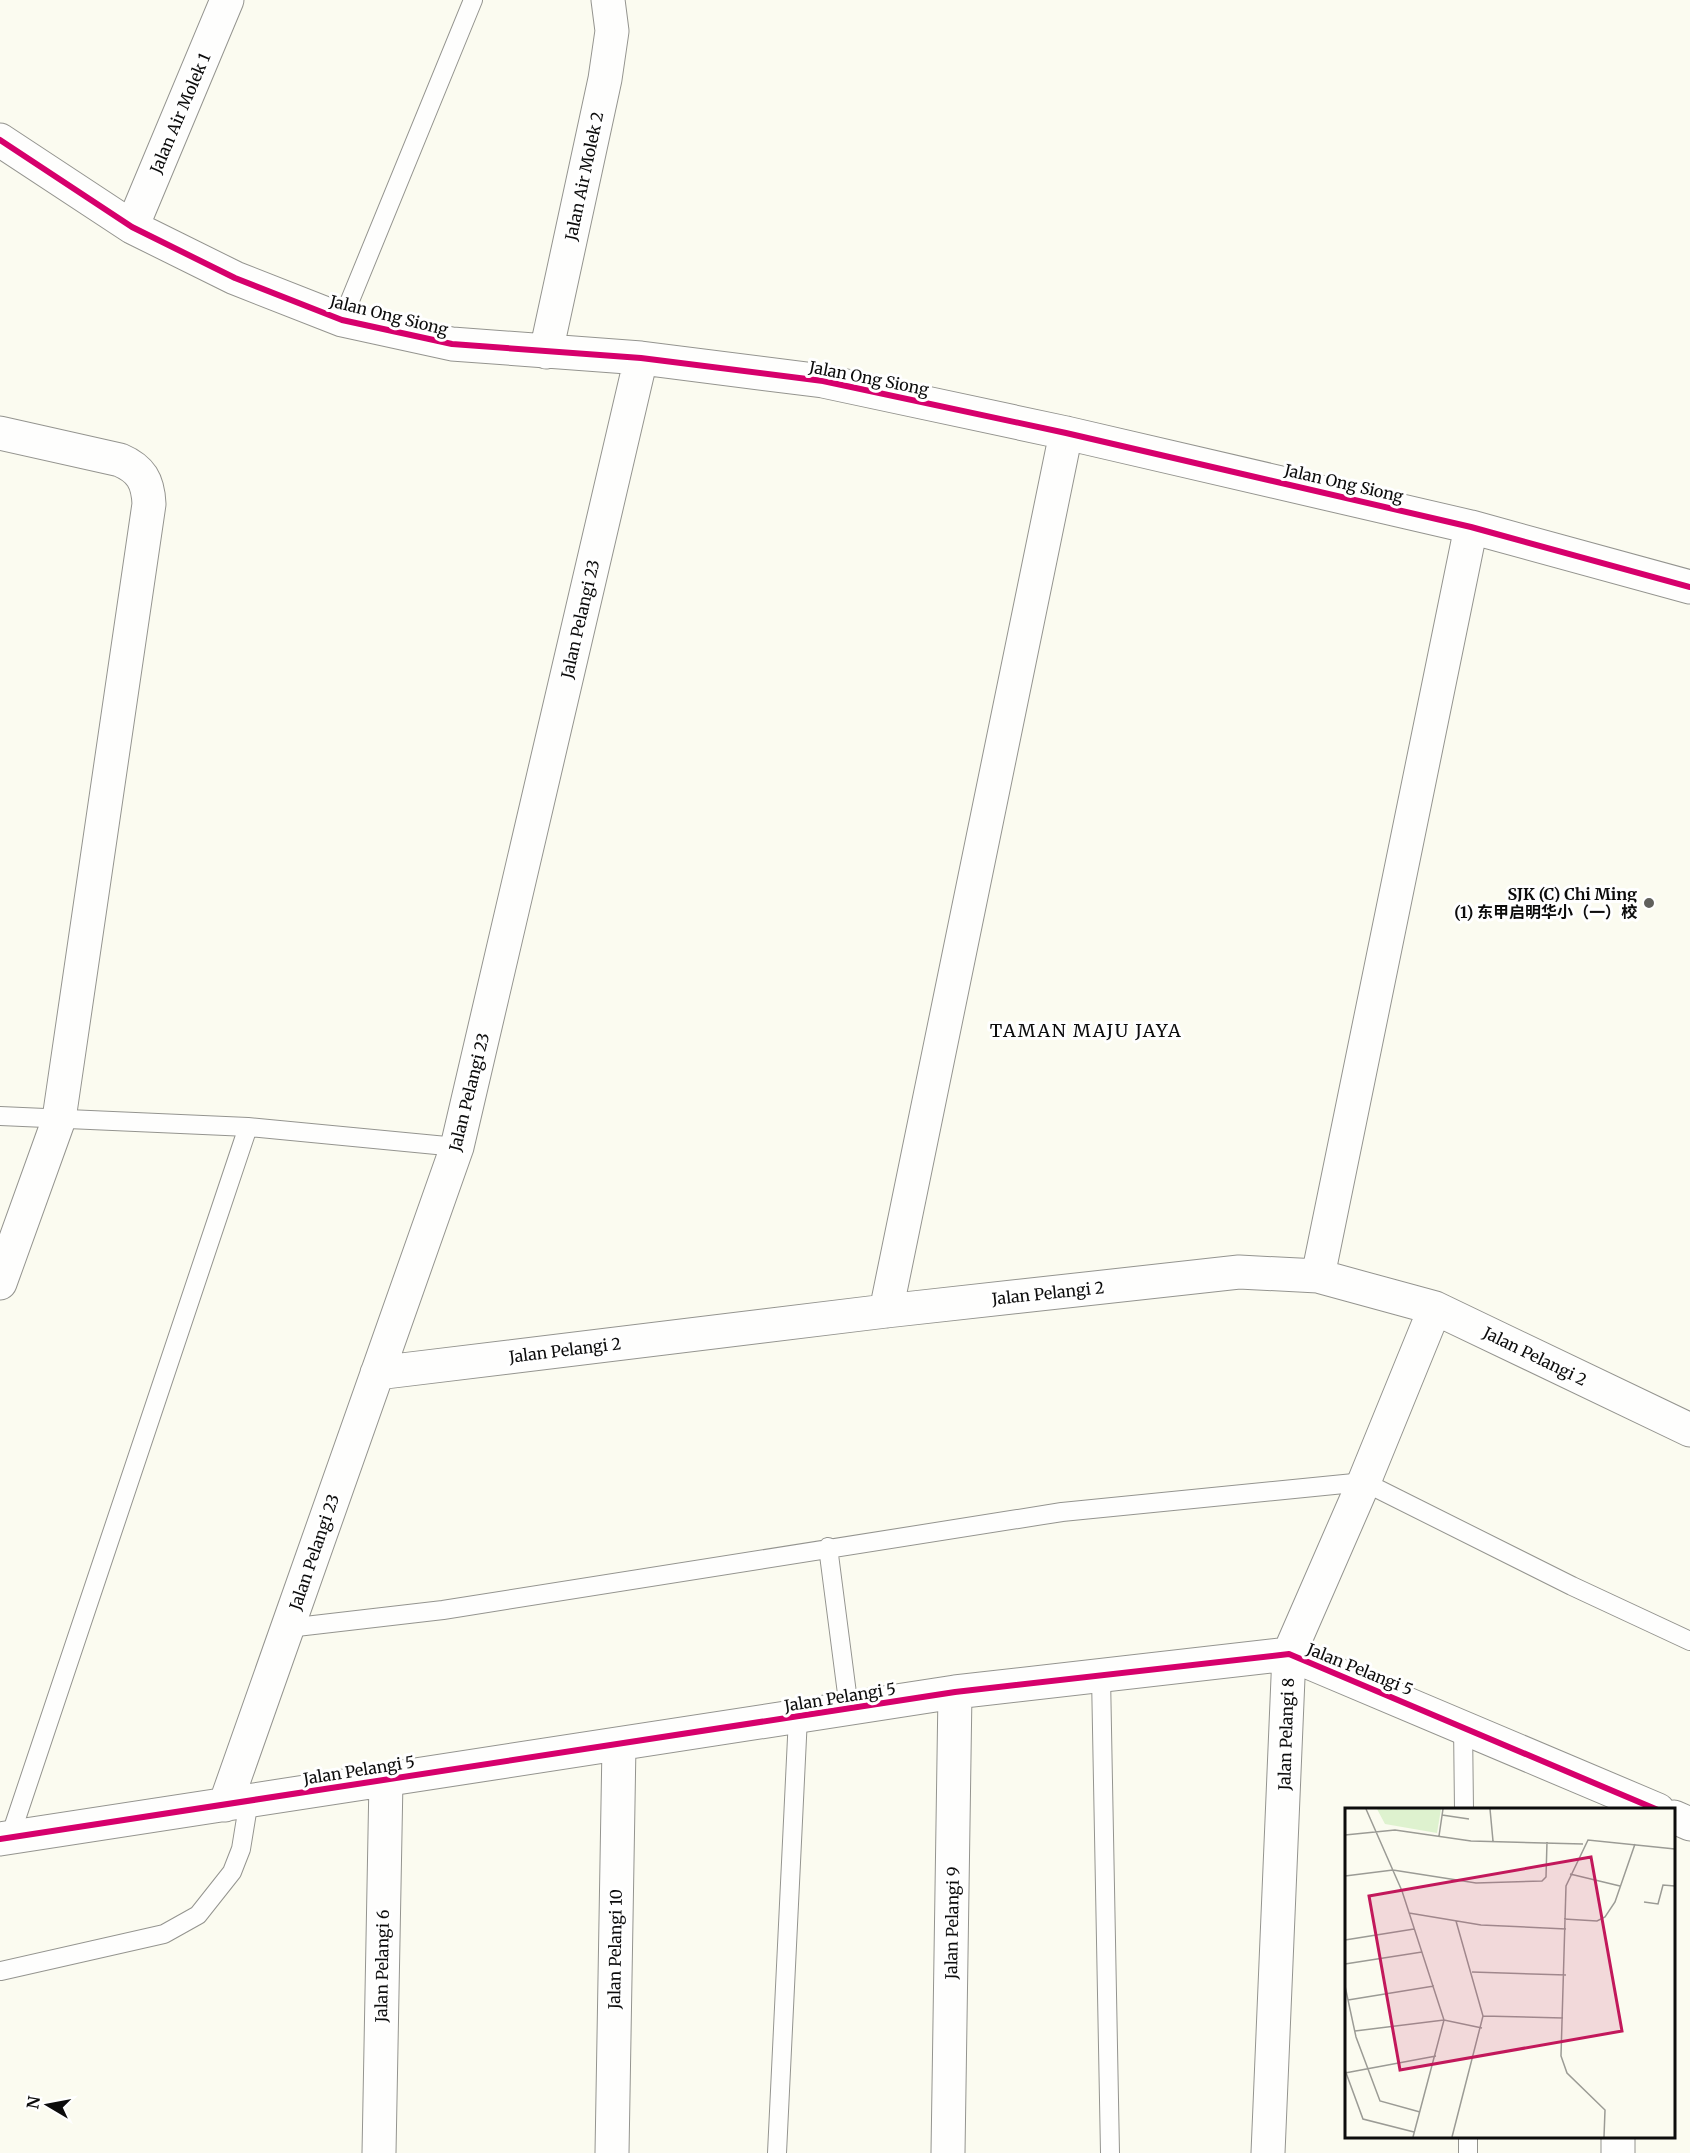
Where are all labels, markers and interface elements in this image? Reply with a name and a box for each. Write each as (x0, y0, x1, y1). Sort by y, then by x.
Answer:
street label: Jalan Air Molek 1 (145, 50, 214, 177)
street label: Jalan Air Molek 2 (560, 110, 607, 243)
street label: Jalan Ong Siong (327, 290, 451, 339)
street label: Jalan Ong Siong (807, 356, 931, 399)
street label: Jalan Ong Siong (1282, 459, 1406, 506)
street label: Jalan Pelangi 23 (556, 558, 603, 681)
place label: SJK (C) Chi Ming (1) 东甲启明华小（一）校 (1454, 884, 1638, 922)
marker: SJK (C) Chi Ming (1) 东甲启明华小（一）校 (1642, 896, 1656, 910)
district label: TAMAN MAJU JAYA (990, 1019, 1182, 1042)
street label: Jalan Pelangi 23 (444, 1031, 493, 1154)
street label: Jalan Pelangi 2 (990, 1277, 1105, 1309)
street label: Jalan Pelangi 2 (1479, 1322, 1590, 1390)
street label: Jalan Pelangi 2 (507, 1333, 622, 1367)
street label: Jalan Pelangi 23 (284, 1491, 343, 1614)
street label: Jalan Pelangi 5 (1303, 1638, 1416, 1699)
street label: Jalan Pelangi 8 (1274, 1677, 1298, 1792)
street label: Jalan Pelangi 5 (782, 1678, 897, 1716)
street label: Jalan Pelangi 5 (301, 1751, 416, 1789)
inset map (1345, 1808, 1675, 2138)
street label: Jalan Pelangi 9 (941, 1866, 963, 1981)
street label: Jalan Pelangi 10 (604, 1889, 626, 2010)
street label: Jalan Pelangi 6 (371, 1909, 393, 2024)
north arrow (18, 2075, 78, 2135)
text: N (22, 2094, 44, 2110)

